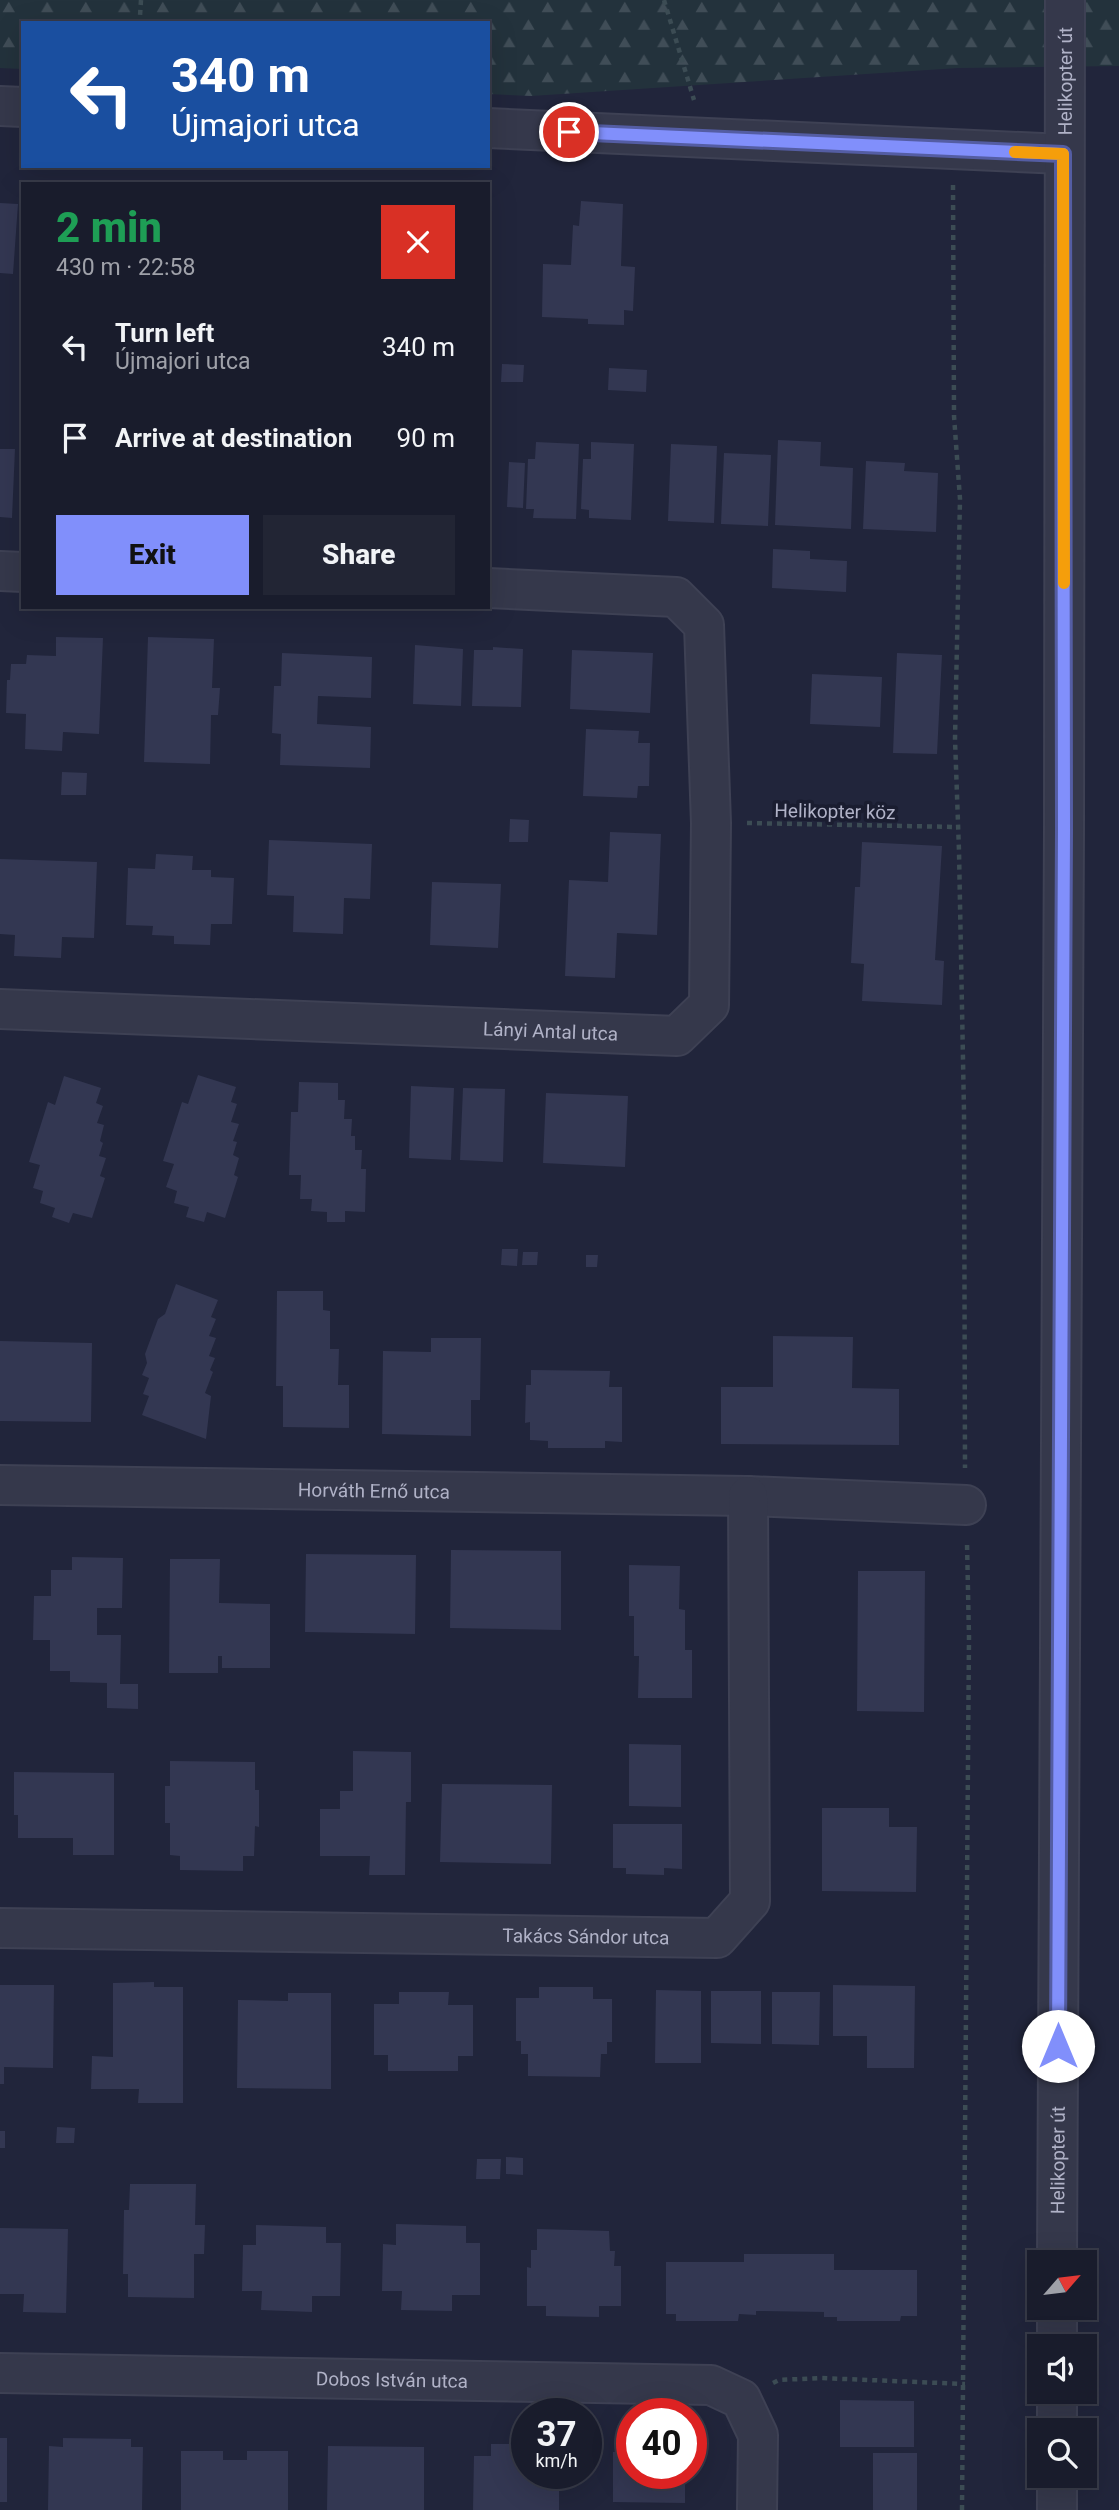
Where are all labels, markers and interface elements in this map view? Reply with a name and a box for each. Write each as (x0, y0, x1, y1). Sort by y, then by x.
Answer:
street label: Helikopter út (1054, 27, 1077, 135)
text: 340 m (171, 47, 310, 104)
icon: left (56, 49, 147, 140)
pin (539, 102, 599, 162)
text: Újmajori utca (171, 106, 360, 144)
icon: arrive (550, 113, 588, 151)
text: 2 min (56, 203, 162, 252)
button: close (381, 205, 455, 279)
text: 430 m · 22:58 (56, 254, 195, 281)
text: Turn left (115, 318, 214, 348)
icon: left (56, 328, 94, 366)
text: 340 m (382, 332, 455, 362)
text: Újmajori utca (115, 348, 251, 375)
icon: arrive (56, 419, 94, 457)
text: Arrive at destination (115, 423, 352, 453)
text: 90 m (397, 423, 455, 453)
button: Exit (56, 515, 249, 595)
button: Share (263, 515, 455, 595)
street label: Helikopter köz (774, 799, 896, 824)
street label: Lányi Antal utca (483, 1017, 619, 1046)
street label: Horváth Ernő utca (298, 1478, 450, 1504)
street label: Takács Sándor utca (502, 1924, 670, 1949)
position arrow (1021, 2009, 1095, 2083)
street label: Helikopter út (1046, 2106, 1070, 2214)
north arrow (1027, 2250, 1097, 2320)
map controls (1027, 2250, 1097, 2488)
button: sound (1027, 2334, 1097, 2404)
street label: Dobos István utca (316, 2367, 468, 2393)
speed limit sign: 40 (616, 2398, 707, 2489)
text: 37 (536, 2414, 577, 2455)
button: search (1027, 2418, 1097, 2488)
text: km/h (535, 2450, 578, 2471)

